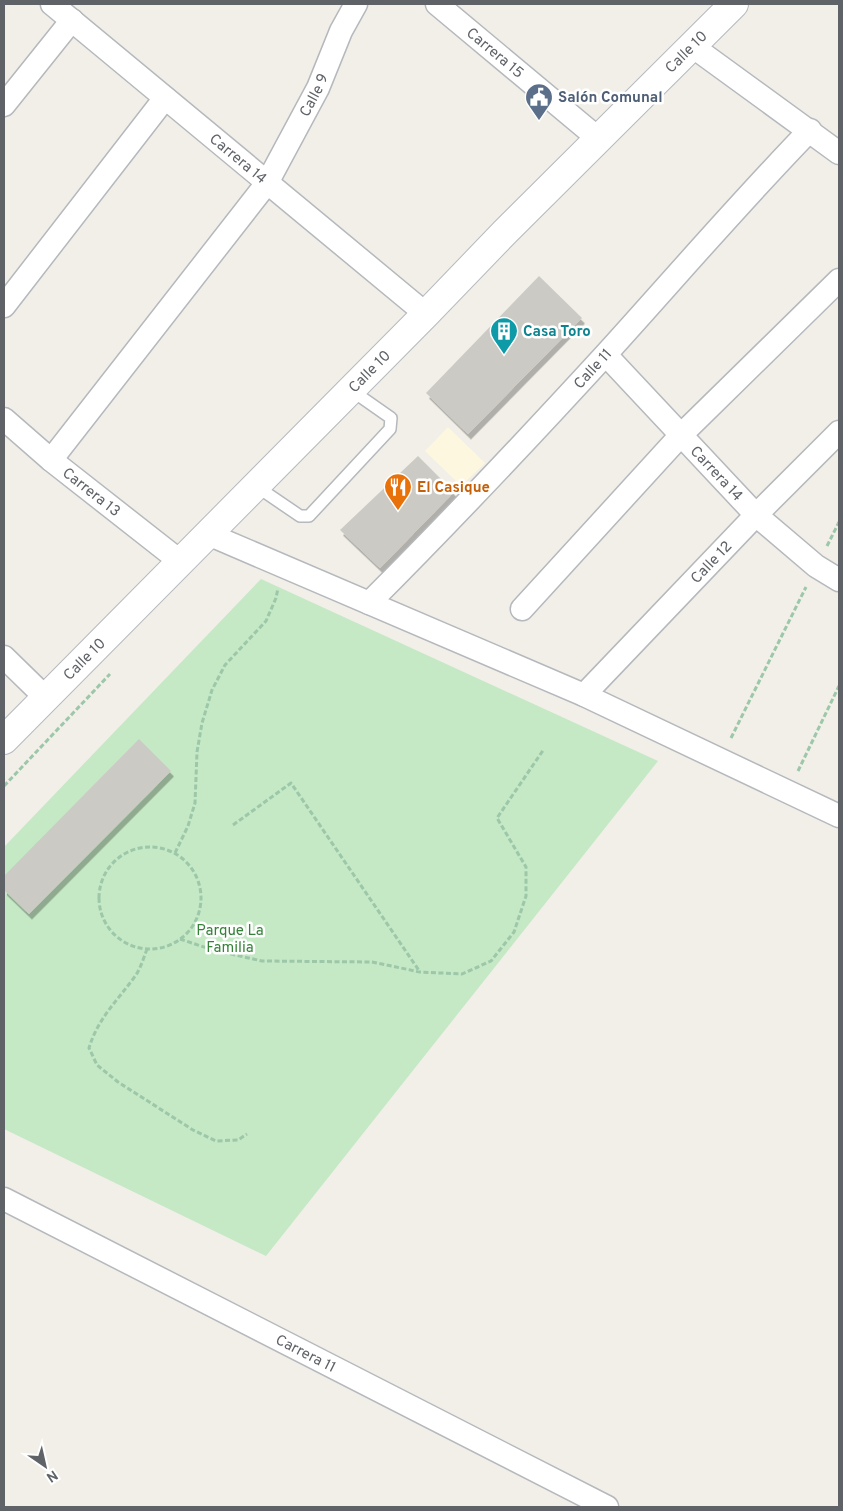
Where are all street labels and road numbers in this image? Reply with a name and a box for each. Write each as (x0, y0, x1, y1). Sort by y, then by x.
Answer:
street label: Carrera 15 (462, 24, 527, 83)
street label: Calle 10 (662, 28, 712, 78)
street label: Calle 9 (296, 71, 334, 121)
street label: Carrera 14 (205, 130, 270, 189)
street label: Calle 11 (570, 345, 617, 394)
street label: Calle 10 (345, 347, 395, 398)
street label: Carrera 14 (685, 443, 746, 506)
street label: Carrera 13 (58, 464, 124, 522)
street label: Calle 12 (687, 538, 737, 588)
street label: Calle 10 (60, 635, 110, 685)
street label: Carrera 11 (272, 1331, 339, 1378)

